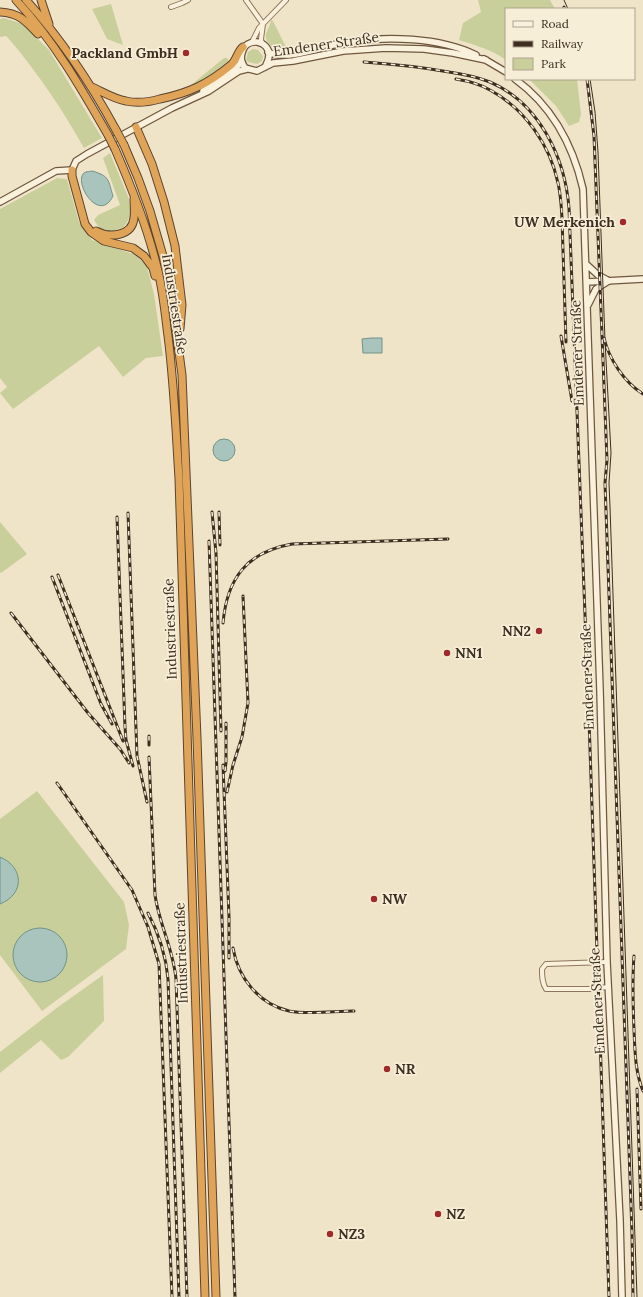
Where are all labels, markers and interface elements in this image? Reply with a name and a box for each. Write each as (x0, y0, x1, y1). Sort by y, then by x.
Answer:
legend (505, 8, 635, 80)
text: Road (541, 16, 569, 31)
street label: Emdener Straße (272, 28, 380, 60)
text: Railway (541, 36, 584, 51)
place label: Packland GmbH (71, 44, 178, 62)
marker: Packland GmbH (181, 48, 191, 58)
text: Park (541, 56, 567, 71)
place label: UW Merkenich (514, 213, 615, 231)
marker: UW Merkenich (618, 217, 628, 227)
street label: Industriestraße (158, 252, 192, 356)
street label: Emdener Straße (566, 299, 588, 407)
street label: Industriestraße (159, 578, 181, 680)
place label: NN2 (502, 622, 531, 640)
street label: Emdener Straße (576, 623, 598, 731)
marker: NN2 (534, 626, 544, 636)
place label: NN1 (455, 644, 483, 662)
marker: NN1 (442, 648, 452, 658)
place label: NW (382, 890, 408, 908)
marker: NW (369, 894, 379, 904)
street label: Industriestraße (170, 902, 192, 1004)
street label: Emdener Straße (585, 947, 609, 1055)
place label: NR (395, 1060, 416, 1078)
marker: NR (382, 1064, 392, 1074)
place label: NZ (446, 1205, 465, 1223)
marker: NZ (433, 1209, 443, 1219)
place label: NZ3 (338, 1225, 365, 1243)
marker: NZ3 (325, 1229, 335, 1239)

